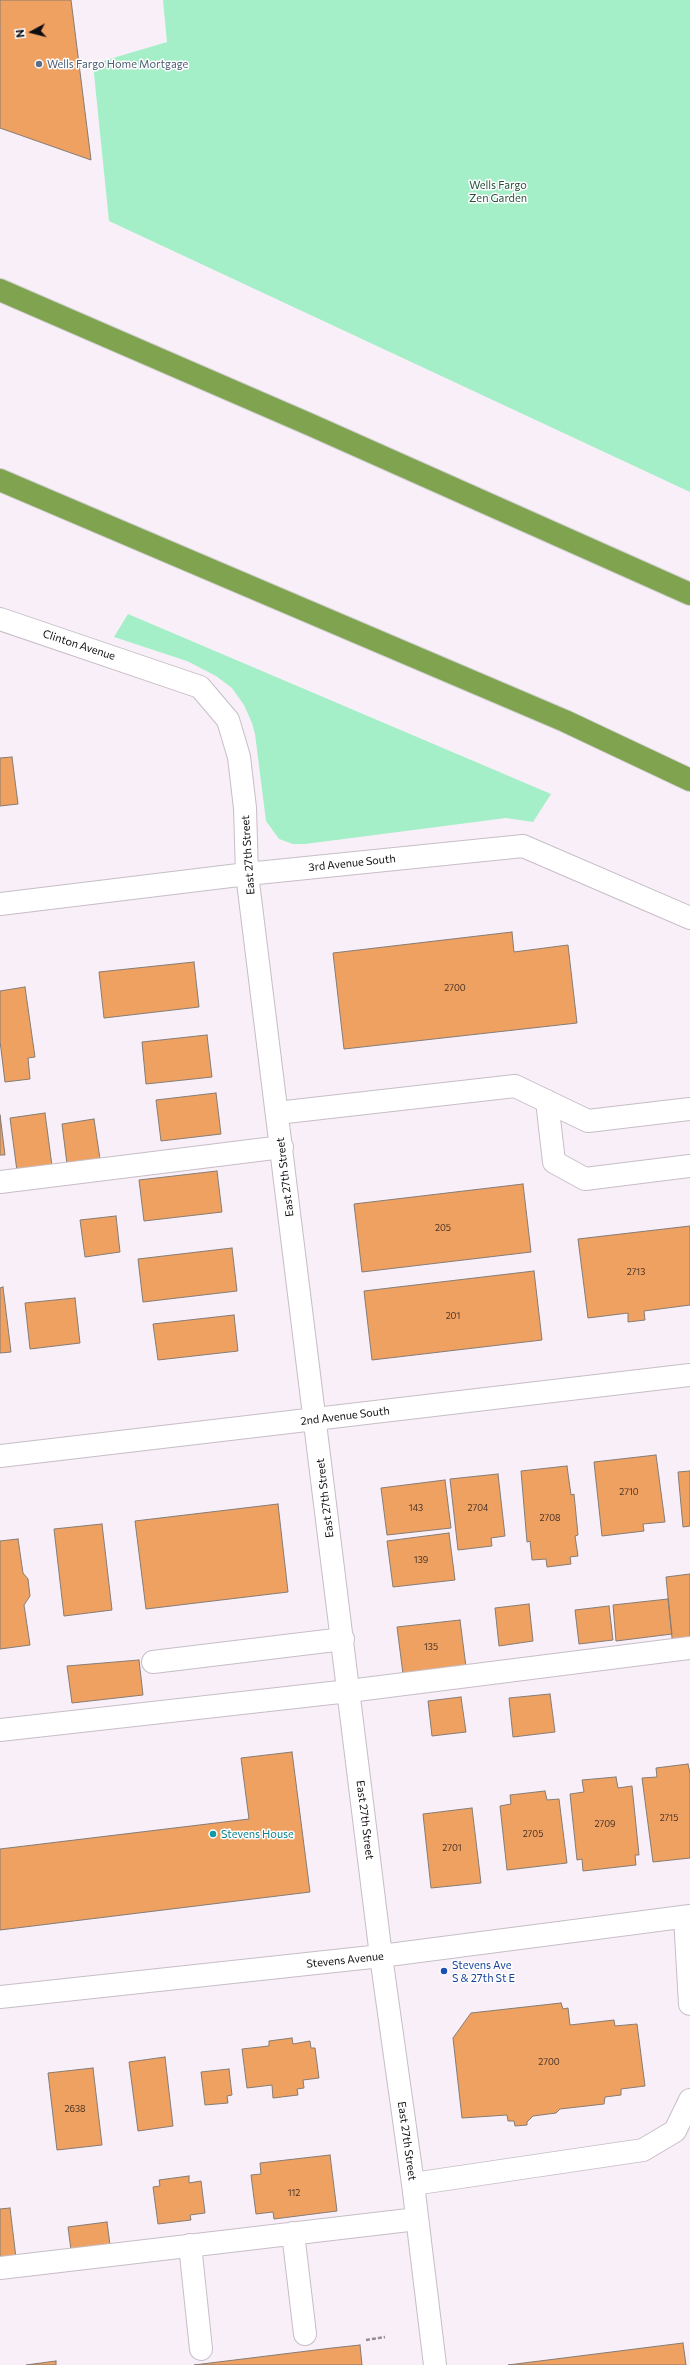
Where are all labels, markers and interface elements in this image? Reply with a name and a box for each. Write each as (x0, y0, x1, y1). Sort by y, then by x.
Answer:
north arrow (12, 12, 52, 52)
text: N (13, 29, 27, 38)
place label: Wells Fargo Home Mortgage (47, 57, 188, 71)
marker: Wells Fargo Home Mortgage (34, 59, 44, 69)
park label: Wells Fargo Zen Garden (469, 178, 527, 204)
street label: Clinton Avenue (41, 627, 117, 663)
street label: East 27th Street (239, 815, 257, 895)
street label: 3rd Avenue South (308, 852, 396, 874)
house number: 2700 (444, 983, 466, 993)
street label: East 27th Street (274, 1137, 296, 1217)
house number: 205 (435, 1223, 451, 1233)
house number: 2713 (627, 1267, 645, 1277)
house number: 201 (446, 1311, 460, 1321)
street label: 2nd Avenue South (300, 1404, 390, 1428)
street label: East 27th Street (314, 1458, 336, 1538)
house number: 2710 (619, 1487, 639, 1497)
house number: 143 (409, 1503, 423, 1513)
house number: 2704 (468, 1503, 488, 1513)
house number: 2708 (539, 1513, 561, 1523)
house number: 139 (414, 1555, 428, 1565)
house number: 135 (424, 1642, 438, 1652)
street label: East 27th Street (354, 1780, 376, 1860)
house number: 2715 (660, 1813, 678, 1823)
house number: 2709 (594, 1819, 616, 1829)
place label: Stevens House (221, 1827, 294, 1841)
marker: Stevens House (208, 1829, 218, 1839)
house number: 2705 (523, 1829, 543, 1839)
house number: 2701 (442, 1843, 462, 1853)
street label: Stevens Avenue (306, 1949, 384, 1971)
place label: Stevens Ave S & 27th St E (452, 1958, 515, 1984)
marker: Stevens Ave S & 27th St E (439, 1966, 449, 1976)
house number: 2700 (538, 2057, 560, 2067)
street label: East 27th Street (395, 2101, 419, 2181)
house number: 2638 (64, 2104, 86, 2114)
house number: 112 (288, 2188, 300, 2198)

